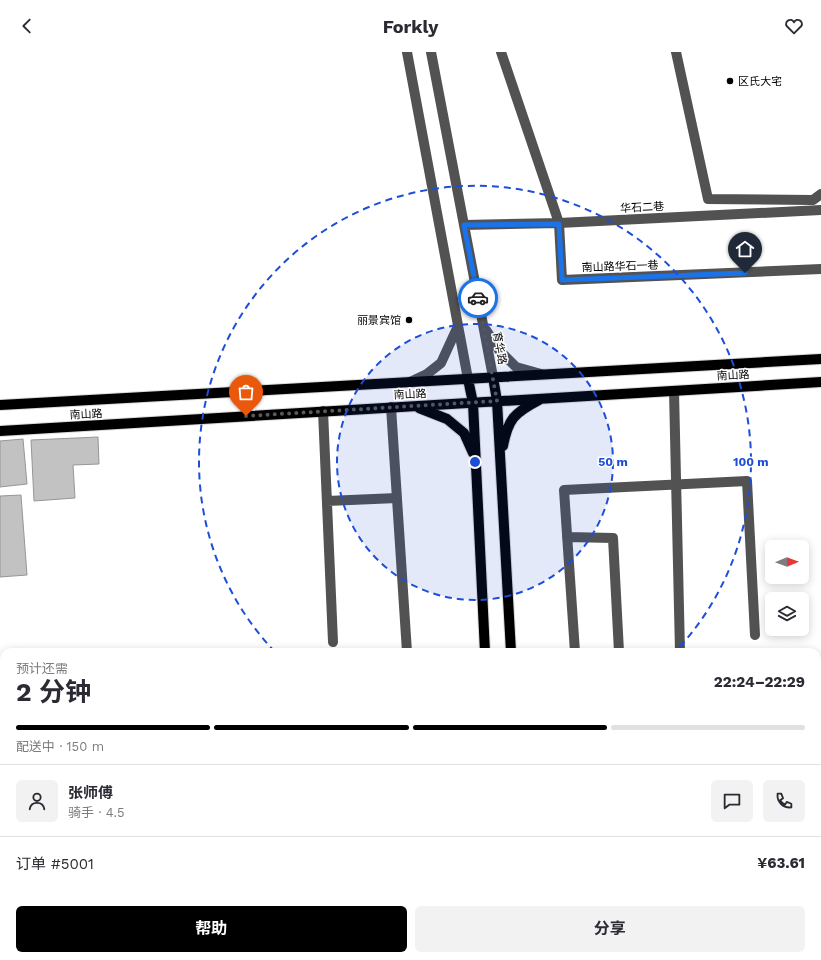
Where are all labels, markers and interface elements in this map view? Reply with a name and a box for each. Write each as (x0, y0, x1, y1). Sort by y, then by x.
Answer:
icon: back (16, 15, 38, 37)
icon: heart (783, 15, 805, 37)
text: Forkly (383, 16, 438, 37)
place label: 区氏大宅 (738, 75, 782, 88)
marker: 区氏大宅 (725, 76, 735, 86)
street label: 华石二巷 (620, 200, 664, 215)
pin (728, 232, 762, 273)
icon: home (734, 238, 756, 260)
street label: 南山路华石一巷 (581, 259, 659, 274)
courier (458, 278, 498, 318)
icon: car (467, 287, 489, 309)
place label: 丽景宾馆 (357, 314, 401, 327)
marker: 丽景宾馆 (404, 315, 414, 325)
street label: 育华路 (490, 331, 509, 366)
street label: 南山路 (716, 368, 750, 383)
pin (229, 375, 263, 416)
icon: bag (235, 381, 257, 403)
street label: 南山路 (393, 387, 427, 402)
street label: 南山路 (69, 407, 103, 422)
centre of rings (468, 455, 482, 469)
text: 50 m (598, 455, 628, 469)
text: 100 m (733, 455, 769, 469)
north arrow (765, 540, 809, 584)
map controls (765, 540, 809, 636)
button: layers (765, 592, 809, 636)
text: 预计还需 (16, 661, 68, 676)
text: 22:24–22:29 (714, 673, 805, 691)
text: 2 分钟 (16, 677, 91, 707)
text: 配送中 · 150 m (16, 739, 104, 754)
button: person (16, 780, 58, 822)
button: chat (711, 780, 753, 822)
button: phone (763, 780, 805, 822)
text: 张师傅 (68, 784, 113, 802)
text: 骑手 · 4.5 (68, 805, 125, 820)
text: ¥63.61 (757, 854, 805, 872)
text: 订单 #5001 (16, 855, 94, 873)
button: 帮助 (16, 906, 407, 952)
button: 分享 (415, 906, 805, 952)

